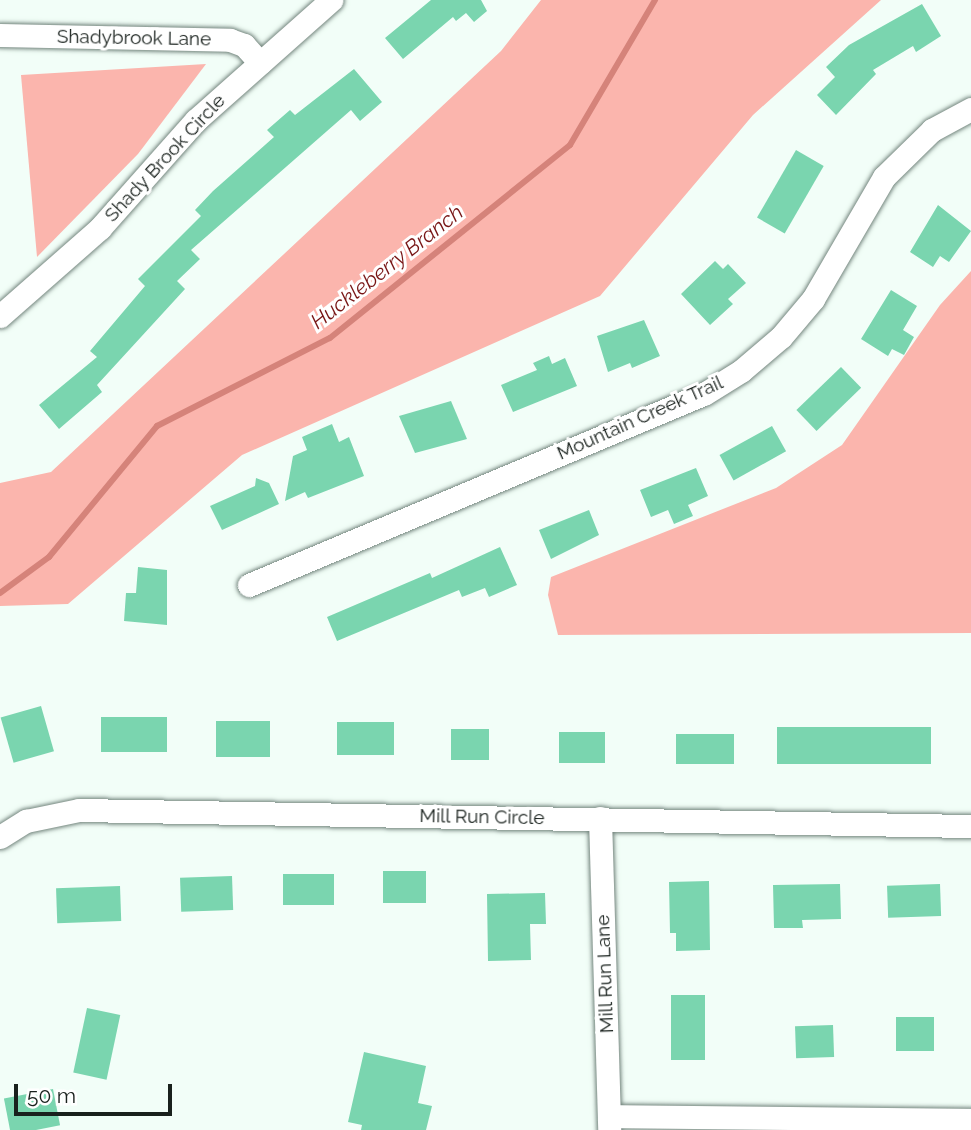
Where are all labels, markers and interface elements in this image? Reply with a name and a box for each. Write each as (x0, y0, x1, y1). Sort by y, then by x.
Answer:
street label: Shadybrook Lane (57, 25, 211, 51)
street label: Shady Brook Circle (100, 89, 230, 227)
water label: Huckleberry Branch (306, 200, 468, 334)
street label: Mountain Creek Trail (553, 371, 727, 465)
street label: Mill Run Circle (419, 805, 545, 829)
street label: Mill Run Lane (592, 914, 618, 1034)
scale bar (18, 1070, 175, 1114)
text: 50 m (27, 1083, 76, 1108)

